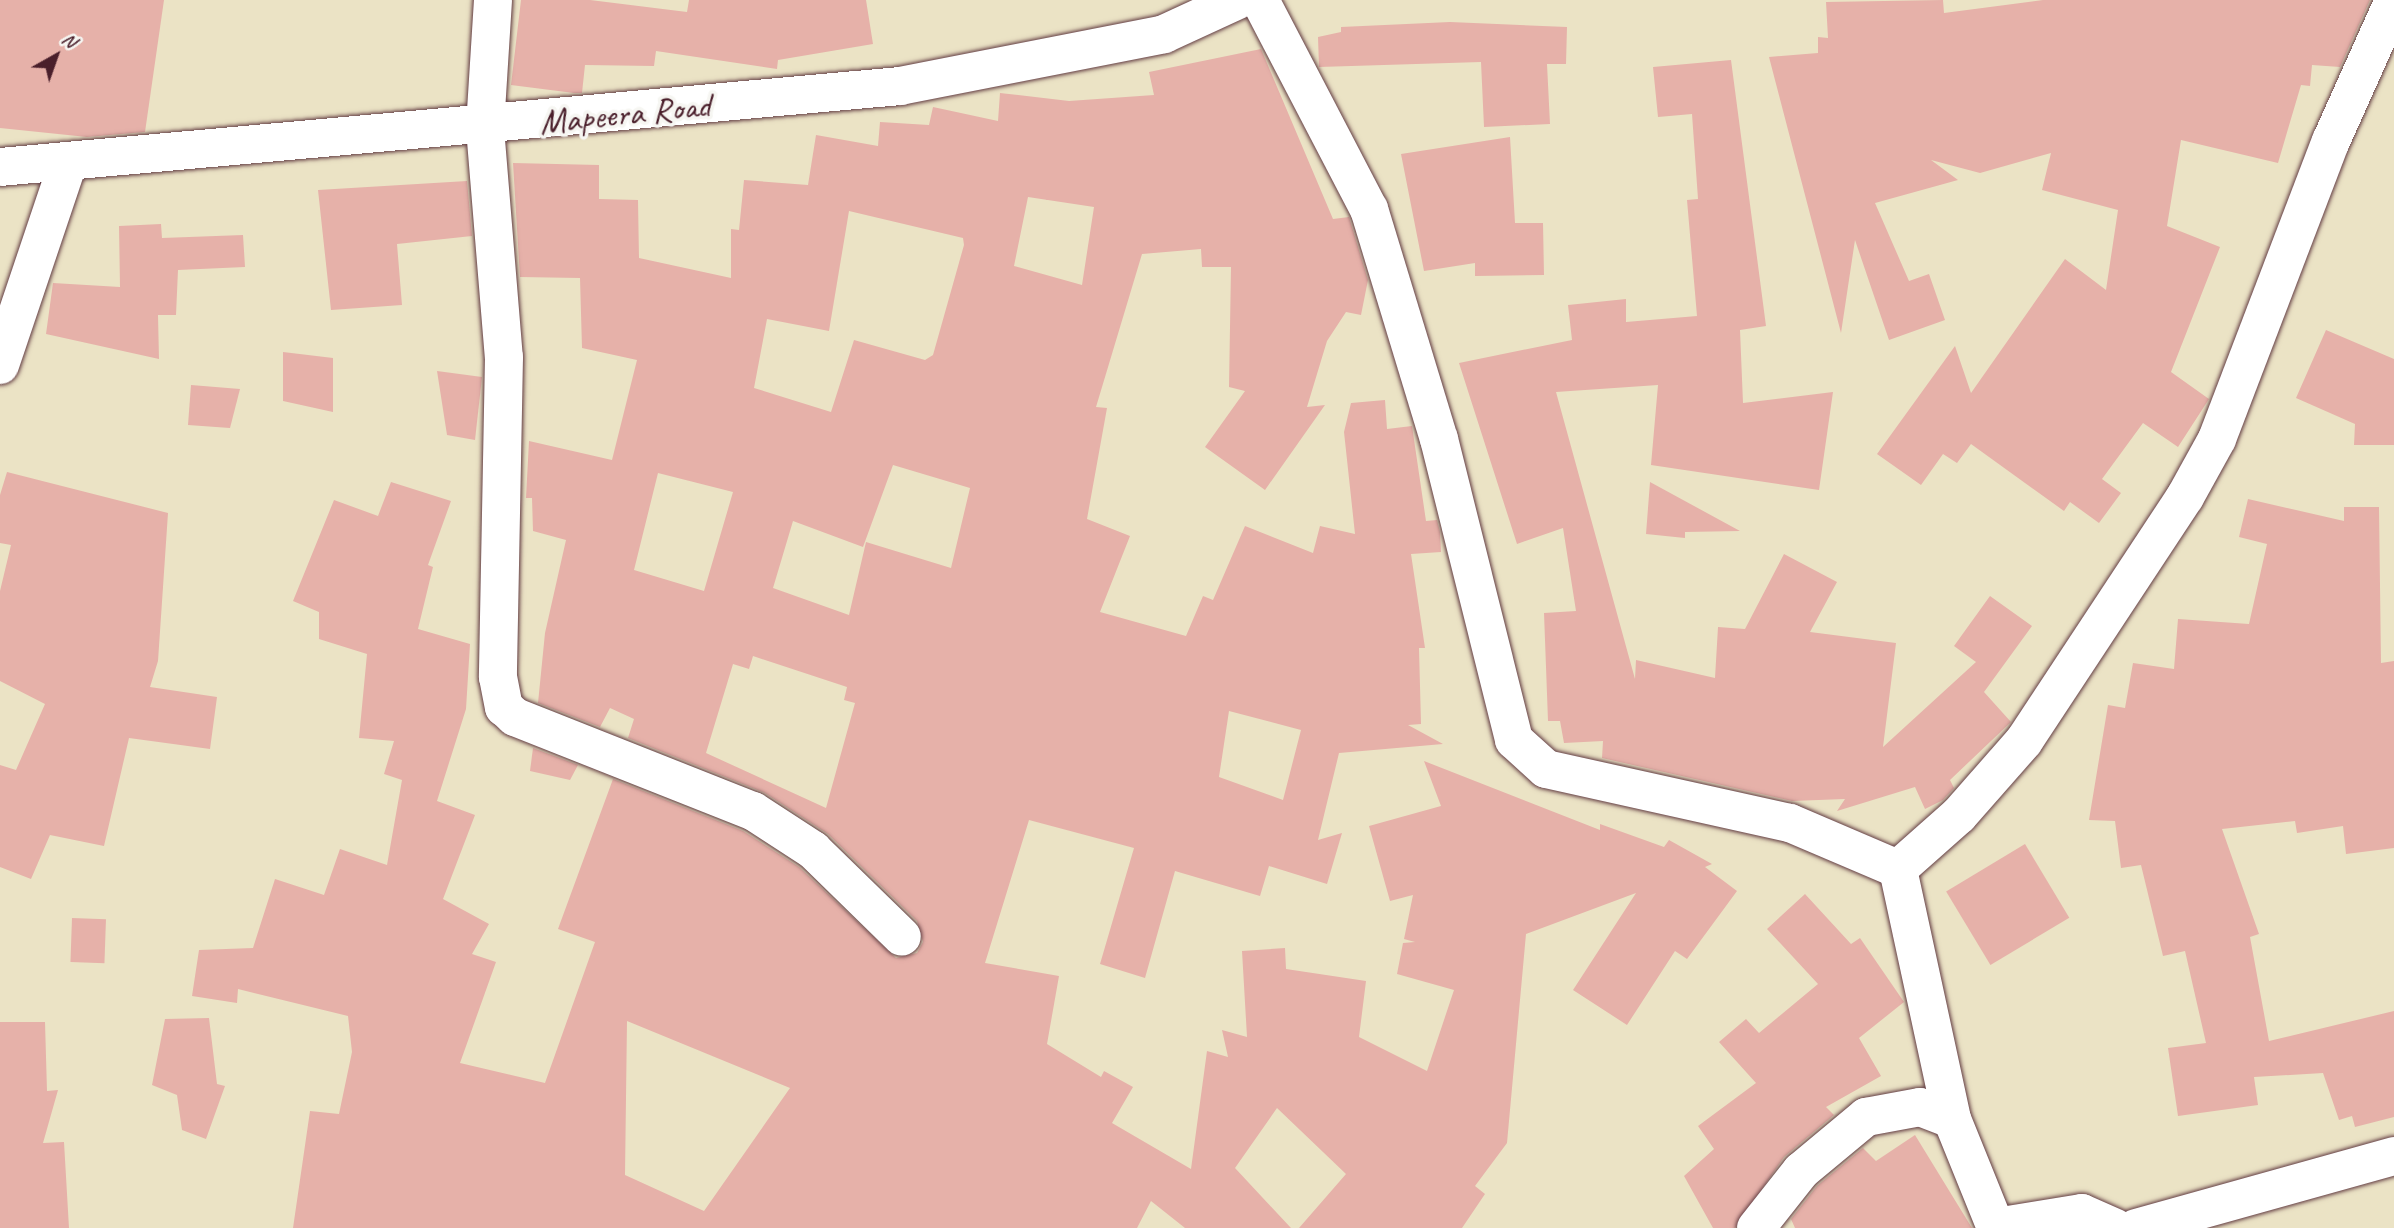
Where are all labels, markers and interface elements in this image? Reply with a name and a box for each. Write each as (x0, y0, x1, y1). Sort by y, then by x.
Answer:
north arrow (21, 21, 91, 91)
text: N (57, 27, 82, 53)
street label: Mapeera Road (538, 84, 712, 144)

